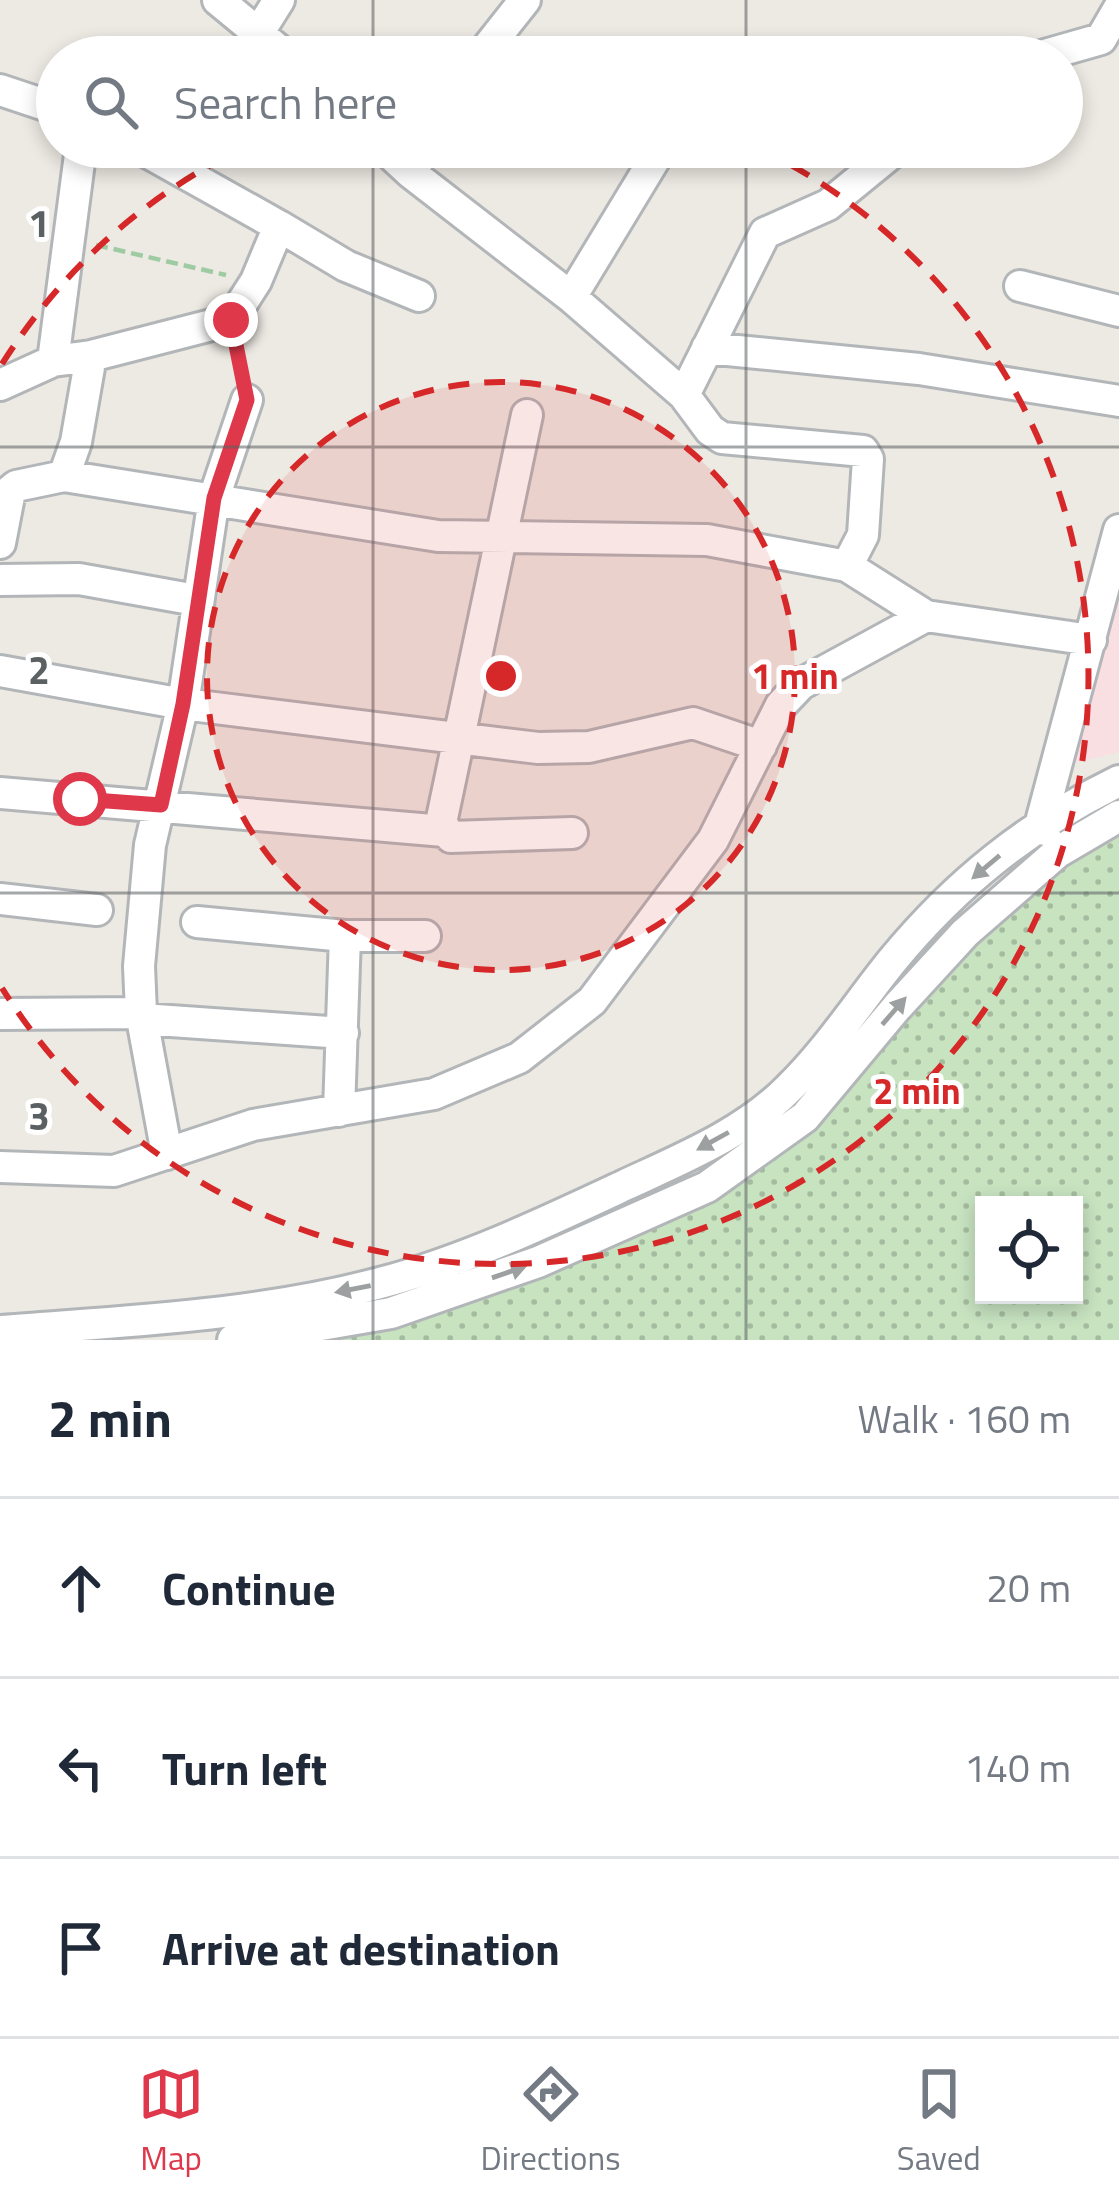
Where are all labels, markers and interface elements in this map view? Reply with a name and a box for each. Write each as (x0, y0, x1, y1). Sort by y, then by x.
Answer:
search box (36, 36, 1083, 168)
text: Search here (174, 68, 397, 136)
icon: search (78, 69, 144, 135)
text: 1 (28, 193, 50, 252)
route end (204, 293, 258, 347)
text: 2 (28, 640, 50, 699)
text: 1 min (751, 648, 839, 703)
centre of rings (480, 655, 522, 697)
route start (53, 772, 107, 826)
one-way arrow (971, 853, 1001, 879)
one-way arrow (880, 996, 907, 1026)
text: 2 min (873, 1063, 961, 1118)
text: 3 (28, 1086, 50, 1145)
one-way arrow (696, 1130, 730, 1151)
map controls (975, 1196, 1083, 1304)
button: locate (975, 1196, 1083, 1304)
one-way arrow (492, 1262, 528, 1281)
one-way arrow (334, 1280, 372, 1299)
text: 2 min (48, 1379, 172, 1457)
text: Walk · 160 m (857, 1389, 1071, 1448)
text: Continue (162, 1554, 336, 1622)
icon: ahead (48, 1555, 114, 1621)
text: 20 m (986, 1558, 1071, 1617)
text: Turn left (162, 1734, 327, 1802)
icon: left (48, 1735, 114, 1801)
text: 140 m (964, 1738, 1071, 1797)
text: Arrive at destination (162, 1914, 560, 1982)
icon: arrive (48, 1915, 114, 1981)
tab: Map (138, 2061, 204, 2183)
tab: Directions (481, 2061, 620, 2183)
tab: Saved (897, 2061, 981, 2183)

